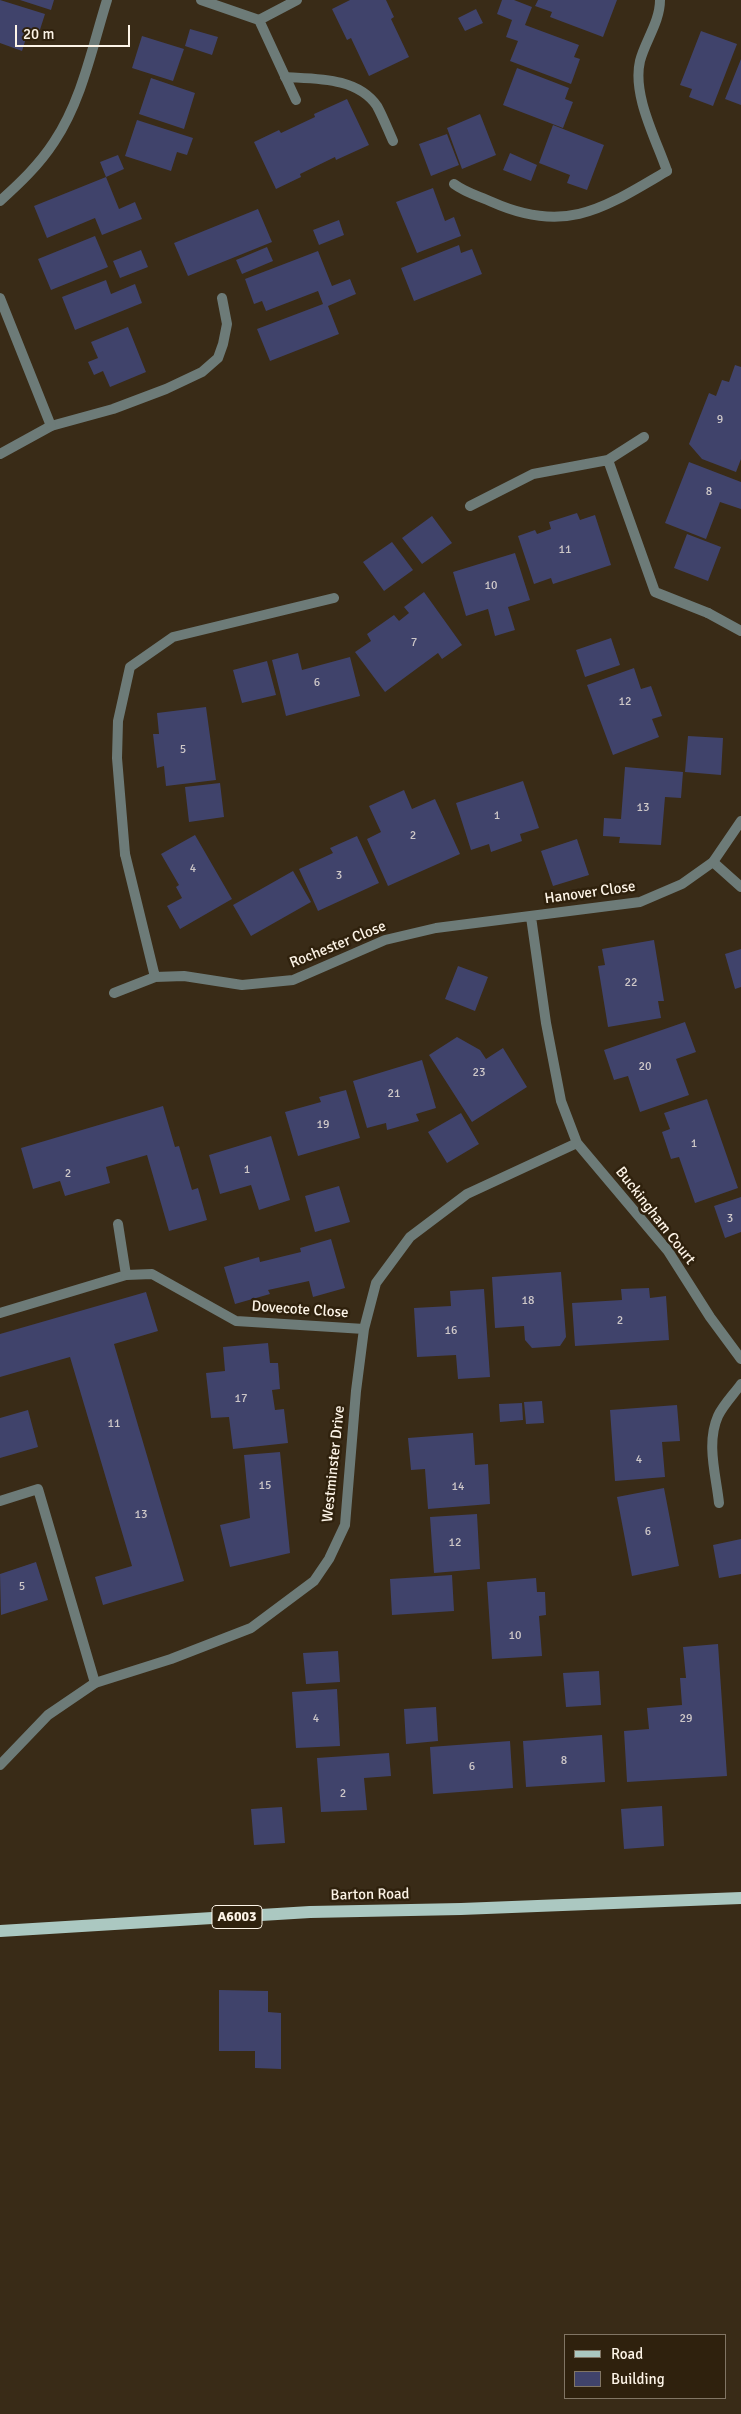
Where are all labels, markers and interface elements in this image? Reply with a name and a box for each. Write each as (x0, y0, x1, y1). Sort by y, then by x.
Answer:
scale bar (18, 15, 132, 47)
text: 20 m (23, 25, 54, 43)
house number: 9 (717, 413, 723, 427)
house number: 8 (706, 485, 712, 499)
house number: 11 (559, 543, 571, 557)
house number: 10 (485, 579, 497, 593)
house number: 7 (411, 636, 417, 650)
house number: 6 (314, 676, 320, 690)
house number: 12 (619, 695, 631, 709)
house number: 5 (180, 743, 186, 757)
house number: 13 (637, 801, 649, 815)
house number: 1 (494, 809, 500, 823)
house number: 2 (410, 829, 416, 843)
house number: 4 (190, 862, 196, 876)
house number: 3 (336, 869, 342, 883)
street label: Hanover Close (543, 878, 637, 908)
street label: Rochester Close (287, 917, 389, 973)
house number: 22 (625, 976, 637, 990)
house number: 20 (639, 1060, 651, 1074)
house number: 23 (473, 1066, 485, 1080)
house number: 21 (388, 1087, 400, 1101)
house number: 19 (317, 1118, 329, 1132)
house number: 1 (691, 1137, 697, 1151)
house number: 1 (244, 1163, 250, 1177)
street label: Buckingham Court (611, 1164, 699, 1268)
house number: 2 (65, 1167, 71, 1181)
house number: 3 (727, 1212, 733, 1226)
house number: 18 (522, 1294, 534, 1308)
street label: Dovecote Close (251, 1298, 349, 1322)
house number: 2 (617, 1314, 623, 1328)
house number: 16 (445, 1324, 457, 1338)
house number: 17 (235, 1392, 247, 1406)
street label: Westminster Drive (319, 1405, 349, 1523)
house number: 11 (108, 1417, 120, 1431)
house number: 4 (636, 1453, 642, 1467)
house number: 15 (259, 1479, 271, 1493)
house number: 14 (452, 1480, 464, 1494)
house number: 13 (135, 1508, 147, 1522)
house number: 6 (645, 1525, 651, 1539)
house number: 12 (449, 1536, 461, 1550)
house number: 5 (19, 1580, 25, 1594)
house number: 10 (509, 1629, 521, 1643)
house number: 4 (313, 1712, 319, 1726)
house number: 29 (680, 1712, 692, 1726)
house number: 8 (561, 1754, 567, 1768)
house number: 6 (469, 1760, 475, 1774)
house number: 2 (340, 1787, 346, 1801)
street label: Barton Road (330, 1885, 410, 1905)
road number: A6003 (212, 1905, 262, 1928)
legend (564, 2334, 726, 2399)
text: Road (611, 2345, 643, 2363)
text: Building (611, 2370, 665, 2388)

